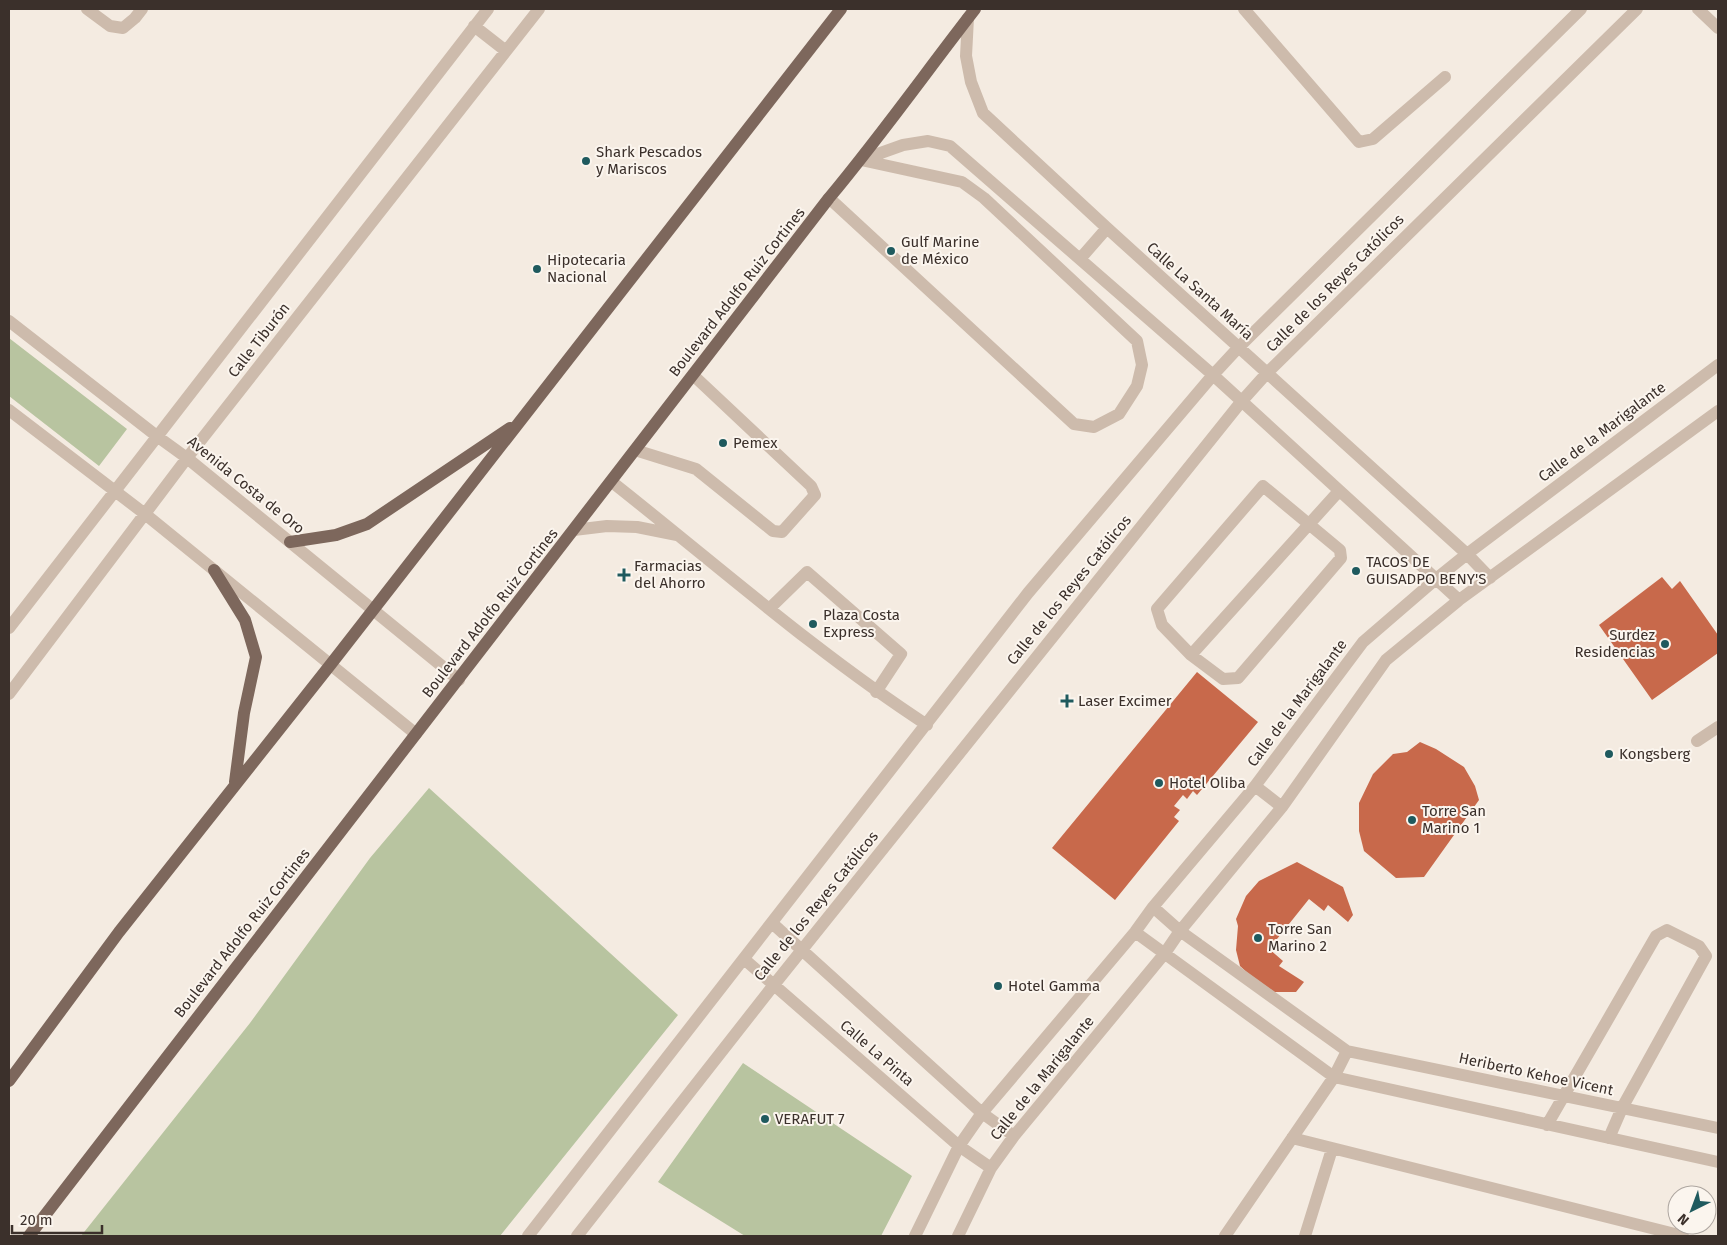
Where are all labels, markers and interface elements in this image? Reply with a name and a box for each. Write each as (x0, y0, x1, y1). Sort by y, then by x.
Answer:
place label: Shark Pescados y Mariscos (596, 143, 702, 178)
marker: Shark Pescados y Mariscos (580, 155, 592, 167)
street label: Boulevard Adolfo Ruiz Cortines (665, 204, 809, 380)
street label: Calle de los Reyes Católicos (1262, 210, 1408, 356)
place label: Gulf Marine de México (901, 233, 979, 268)
street label: Calle La Santa María (1143, 238, 1257, 344)
marker: Gulf Marine de México (885, 245, 897, 257)
place label: Hipotecaria Nacional (547, 251, 626, 286)
marker: Hipotecaria Nacional (531, 263, 543, 275)
street label: Calle Tiburón (224, 299, 294, 381)
street label: Calle de la Marigalante (1535, 378, 1669, 486)
street label: Avenida Costa de Oro (184, 432, 308, 538)
place label: Pemex (733, 434, 778, 452)
marker: Pemex (717, 437, 729, 449)
street label: Calle de los Reyes Católicos (1003, 512, 1135, 668)
street label: Boulevard Adolfo Ruiz Cortines (418, 525, 562, 701)
place label: TACOS DE GUISADPO BENY'S (1366, 553, 1487, 588)
place label: Farmacias del Ahorro (634, 557, 706, 592)
marker: TACOS DE GUISADPO BENY'S (1350, 565, 1362, 577)
marker: Farmacias del Ahorro (618, 569, 630, 581)
place label: Plaza Costa Express (823, 606, 900, 641)
marker: Plaza Costa Express (807, 618, 819, 630)
place label: Surdez Residencias (1574, 626, 1655, 661)
street label: Calle de la Marigalante (1243, 636, 1351, 770)
marker: Surdez Residencias (1659, 638, 1671, 650)
place label: Laser Excimer (1078, 692, 1172, 710)
marker: Laser Excimer (1060, 694, 1074, 708)
place label: Kongsberg (1619, 745, 1691, 763)
marker: Kongsberg (1603, 748, 1615, 760)
place label: Hotel Oliba (1169, 774, 1246, 792)
marker: Hotel Oliba (1153, 777, 1165, 789)
place label: Torre San Marino 1 (1422, 802, 1486, 837)
marker: Torre San Marino 1 (1406, 814, 1418, 826)
street label: Calle de los Reyes Católicos (750, 828, 882, 984)
street label: Boulevard Adolfo Ruiz Cortines (170, 845, 314, 1021)
place label: Torre San Marino 2 (1268, 920, 1332, 955)
marker: Torre San Marino 2 (1252, 932, 1264, 944)
place label: Hotel Gamma (1008, 977, 1100, 995)
marker: Hotel Gamma (992, 980, 1004, 992)
street label: Calle de la Marigalante (986, 1012, 1098, 1144)
street label: Calle La Pinta (836, 1016, 918, 1090)
street label: Heriberto Kehoe Vicent (1457, 1049, 1615, 1099)
place label: VERAFUT 7 (775, 1110, 845, 1128)
marker: VERAFUT 7 (759, 1113, 771, 1125)
north arrow (1667, 1185, 1717, 1235)
scale bar (12, 1202, 102, 1234)
text: N (1674, 1210, 1693, 1229)
text: 20 m (20, 1211, 53, 1229)

